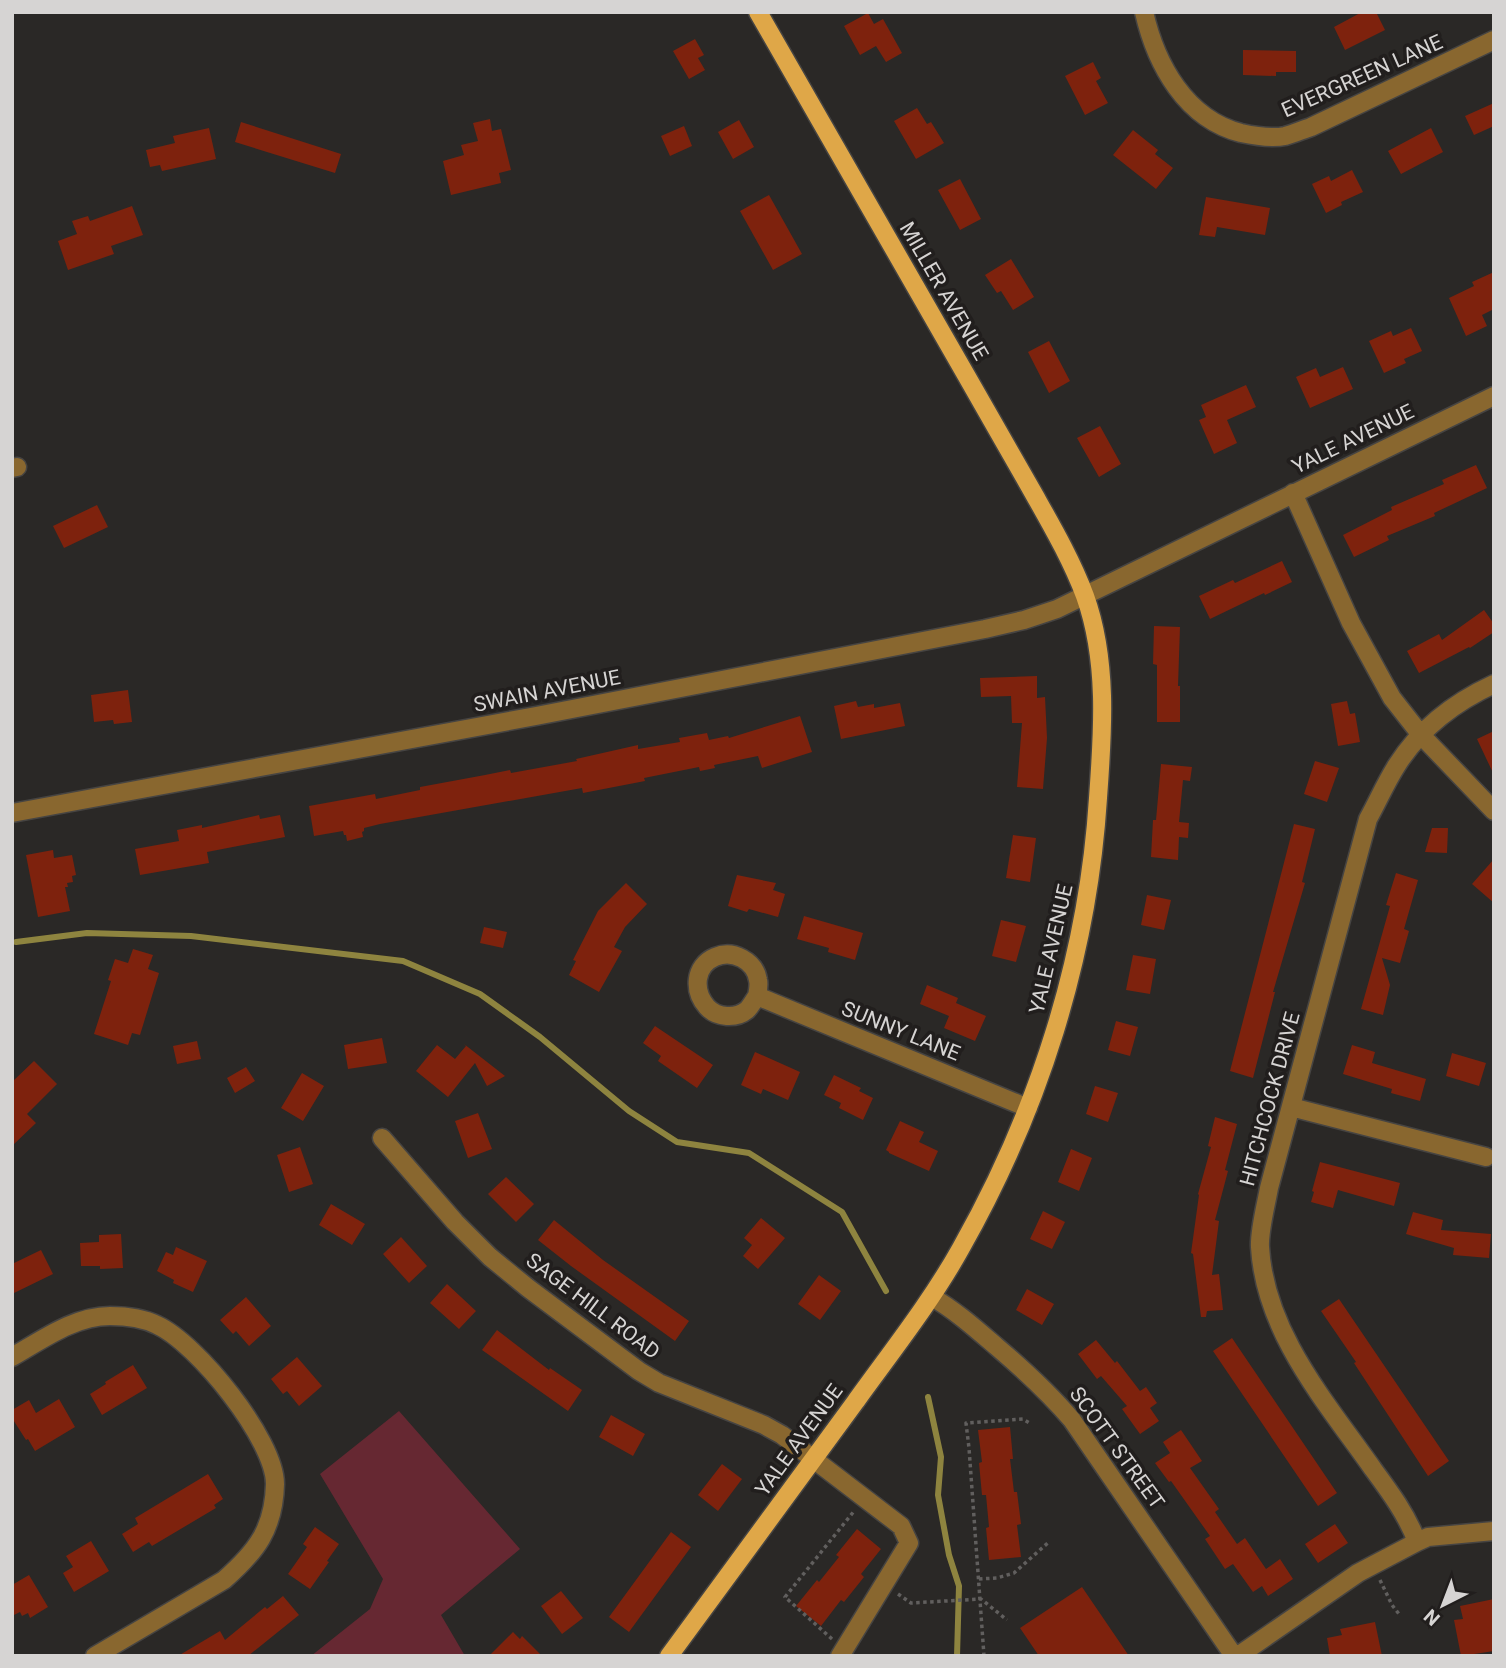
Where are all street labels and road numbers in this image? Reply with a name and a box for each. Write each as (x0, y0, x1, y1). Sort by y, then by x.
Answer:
street label: EVERGREEN LANE (1278, 30, 1446, 122)
street label: MILLER AVENUE (895, 218, 993, 364)
street label: YALE AVENUE (1288, 399, 1418, 479)
street label: SWAIN AVENUE (472, 665, 622, 717)
street label: YALE AVENUE (1024, 882, 1078, 1016)
street label: SUNNY LANE (838, 996, 964, 1066)
street label: HITCHCOCK DRIVE (1235, 1009, 1305, 1189)
street label: SAGE HILL ROAD (522, 1248, 664, 1364)
street label: YALE AVENUE (750, 1379, 848, 1501)
street label: SCOTT STREET (1065, 1382, 1170, 1514)

